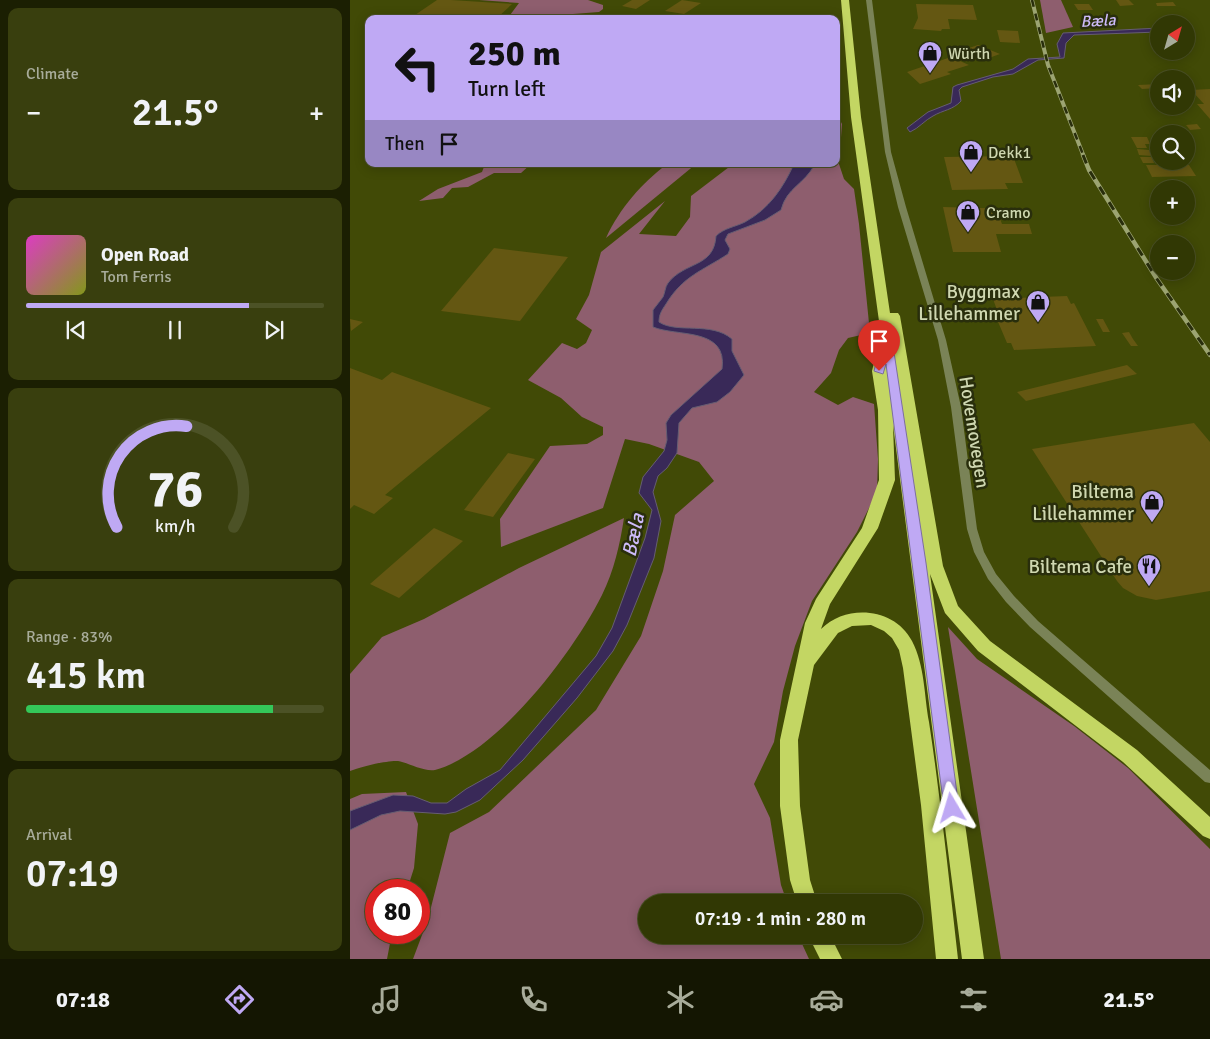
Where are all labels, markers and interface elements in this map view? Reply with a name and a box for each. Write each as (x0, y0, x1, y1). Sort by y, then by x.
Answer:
water label: Bæla (1080, 10, 1117, 32)
north arrow (1150, 15, 1195, 60)
map controls (1150, 15, 1195, 280)
text: 250 m (468, 32, 561, 75)
icon: left (385, 35, 450, 100)
shop icon: Würth (917, 40, 943, 74)
place label: Würth (948, 44, 990, 64)
text: Climate (26, 64, 79, 84)
button: sound (1150, 70, 1195, 115)
text: Turn left (468, 75, 546, 102)
text: 21.5° (132, 89, 218, 136)
text: − (26, 96, 41, 130)
text: + (309, 96, 324, 130)
button: search (1150, 125, 1195, 170)
icon: arrive (435, 130, 463, 158)
text: Then (385, 132, 425, 156)
shop icon: Dekk1 (958, 139, 984, 173)
place label: Dekk1 (988, 143, 1031, 163)
button: + (1150, 180, 1195, 225)
shop icon: Cramo (955, 199, 981, 233)
place label: Cramo (986, 203, 1031, 223)
button: − (1150, 235, 1195, 280)
text: Open Road (101, 243, 189, 267)
text: Tom Ferris (101, 267, 171, 287)
place label: Byggmax Lillehammer (918, 280, 1020, 326)
shop icon: Byggmax Lillehammer (1025, 289, 1051, 323)
icon: previous (62, 316, 90, 344)
icon: pause (161, 316, 189, 344)
icon: next (260, 316, 288, 344)
pin (858, 320, 900, 371)
icon: arrive (865, 327, 893, 355)
street label: Hovemovegen (953, 374, 995, 490)
text: 76 (147, 457, 203, 521)
place label: Biltema Lillehammer (1032, 480, 1134, 526)
shop icon: Biltema Lillehammer (1139, 489, 1165, 523)
water label: Bæla (617, 510, 650, 559)
text: km/h (155, 515, 195, 537)
restaurant icon: Biltema Cafe (1136, 553, 1162, 587)
place label: Biltema Cafe (1028, 555, 1132, 579)
text: Range · 83% (26, 627, 112, 647)
text: 415 km (26, 652, 146, 699)
position arrow (925, 781, 977, 833)
text: Arrival (26, 825, 72, 845)
text: 07:19 (26, 850, 119, 897)
speed limit sign: 80 (365, 879, 430, 944)
text: 07:19 · 1 min · 280 m (695, 907, 866, 931)
icon: directions (222, 982, 257, 1017)
icon: music (369, 982, 404, 1017)
icon: phone (516, 982, 551, 1017)
icon: climate (663, 982, 698, 1017)
icon: car (809, 982, 844, 1017)
icon: filters (956, 982, 991, 1017)
text: 07:18 (56, 986, 110, 1013)
text: 21.5° (1103, 986, 1154, 1013)

